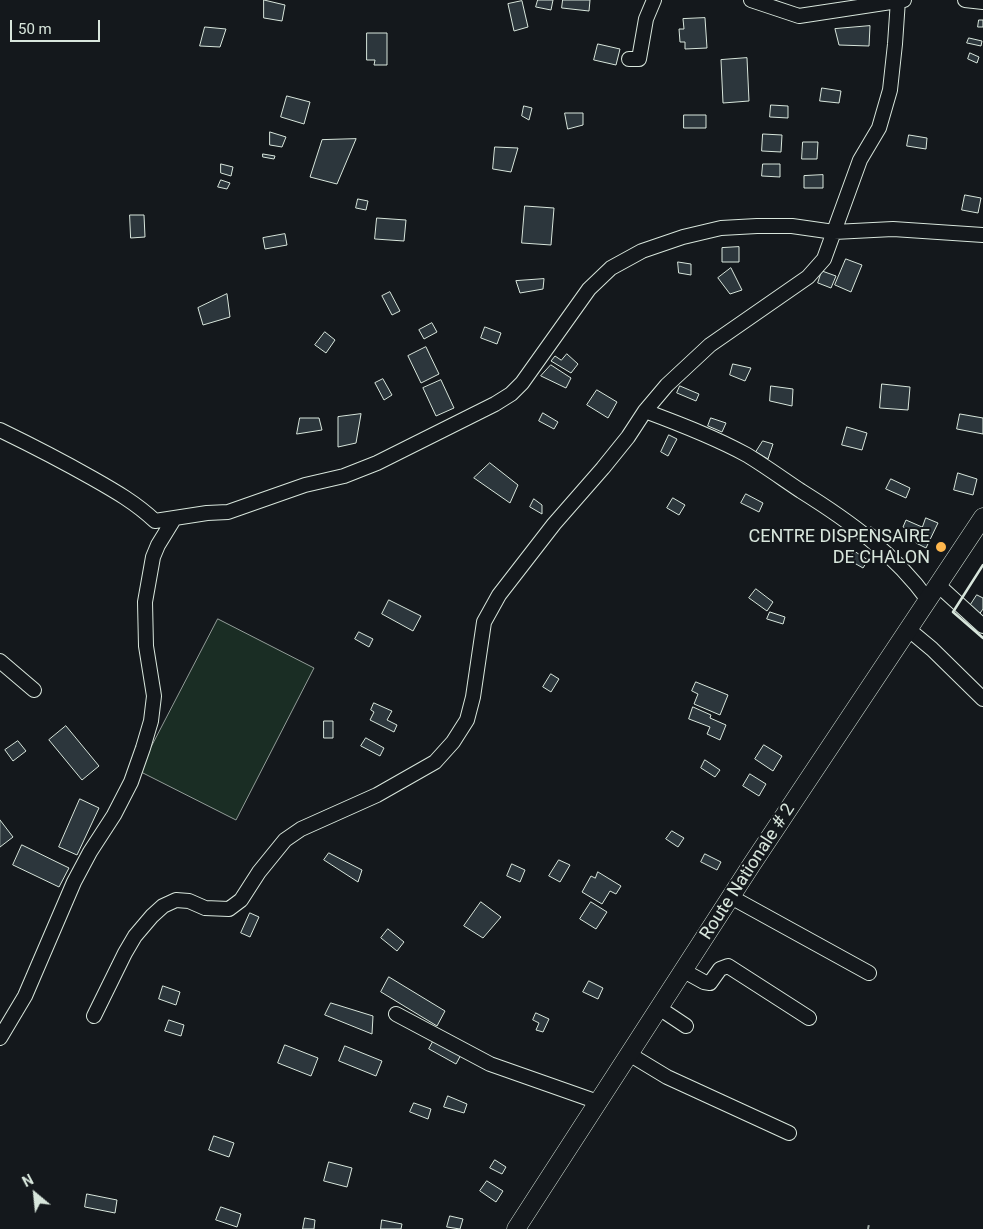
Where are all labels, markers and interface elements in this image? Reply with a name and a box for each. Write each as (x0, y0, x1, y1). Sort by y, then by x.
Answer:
scale bar (12, 10, 102, 42)
text: 50 m (18, 20, 52, 38)
place label: CENTRE DISPENSAIRE DE CHALON (748, 526, 930, 568)
marker: CENTRE DISPENSAIRE DE CHALON (934, 540, 948, 554)
street label: Route Nationale # 2 (696, 800, 800, 944)
north arrow (10, 1169, 60, 1219)
text: N (20, 1171, 36, 1190)

